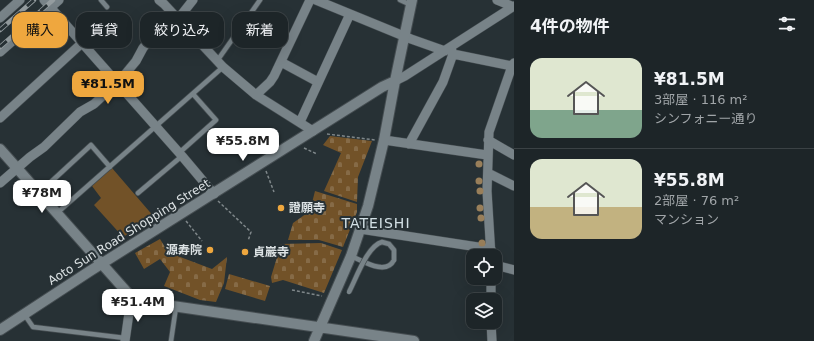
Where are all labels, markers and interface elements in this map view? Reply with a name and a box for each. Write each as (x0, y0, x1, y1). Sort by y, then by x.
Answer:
chip: 購入 (12, 12, 68, 48)
chip: 賃貸 (76, 12, 132, 48)
chip: 絞り込み (140, 12, 224, 48)
chip: 新着 (232, 12, 288, 48)
icon: filters (776, 13, 798, 35)
text: 4件の物件 (530, 16, 610, 36)
text: ¥81.5M (654, 69, 725, 89)
pin: ¥81.5M (75, 71, 141, 105)
icon: home (562, 74, 610, 122)
text: ¥81.5M (81, 76, 135, 91)
text: 3部屋 · 116 m² (654, 92, 748, 107)
text: シンフォニー通り (654, 111, 758, 126)
pin: ¥55.8M (210, 128, 276, 162)
text: ¥55.8M (216, 133, 270, 148)
text: ¥55.8M (654, 170, 725, 190)
icon: home (562, 175, 610, 223)
street label: Aoto Sun Road Shopping Street (45, 176, 213, 288)
pin: ¥78M (18, 180, 66, 214)
text: ¥78M (22, 185, 62, 200)
text: 2部屋 · 76 m² (654, 193, 739, 208)
place label: 證願寺 (289, 201, 325, 215)
marker: 證願寺 (276, 203, 286, 213)
text: マンション (654, 212, 719, 227)
district label: TATEISHI (340, 215, 411, 231)
place label: 源寿院 (166, 243, 202, 257)
marker: 源寿院 (205, 245, 215, 255)
place label: 貞巖寺 (253, 245, 289, 259)
marker: 貞巖寺 (240, 247, 250, 257)
map controls (466, 249, 502, 329)
button: locate (466, 249, 502, 285)
pin: ¥51.4M (105, 289, 171, 323)
button: layers (466, 293, 502, 329)
text: ¥51.4M (111, 294, 165, 309)

